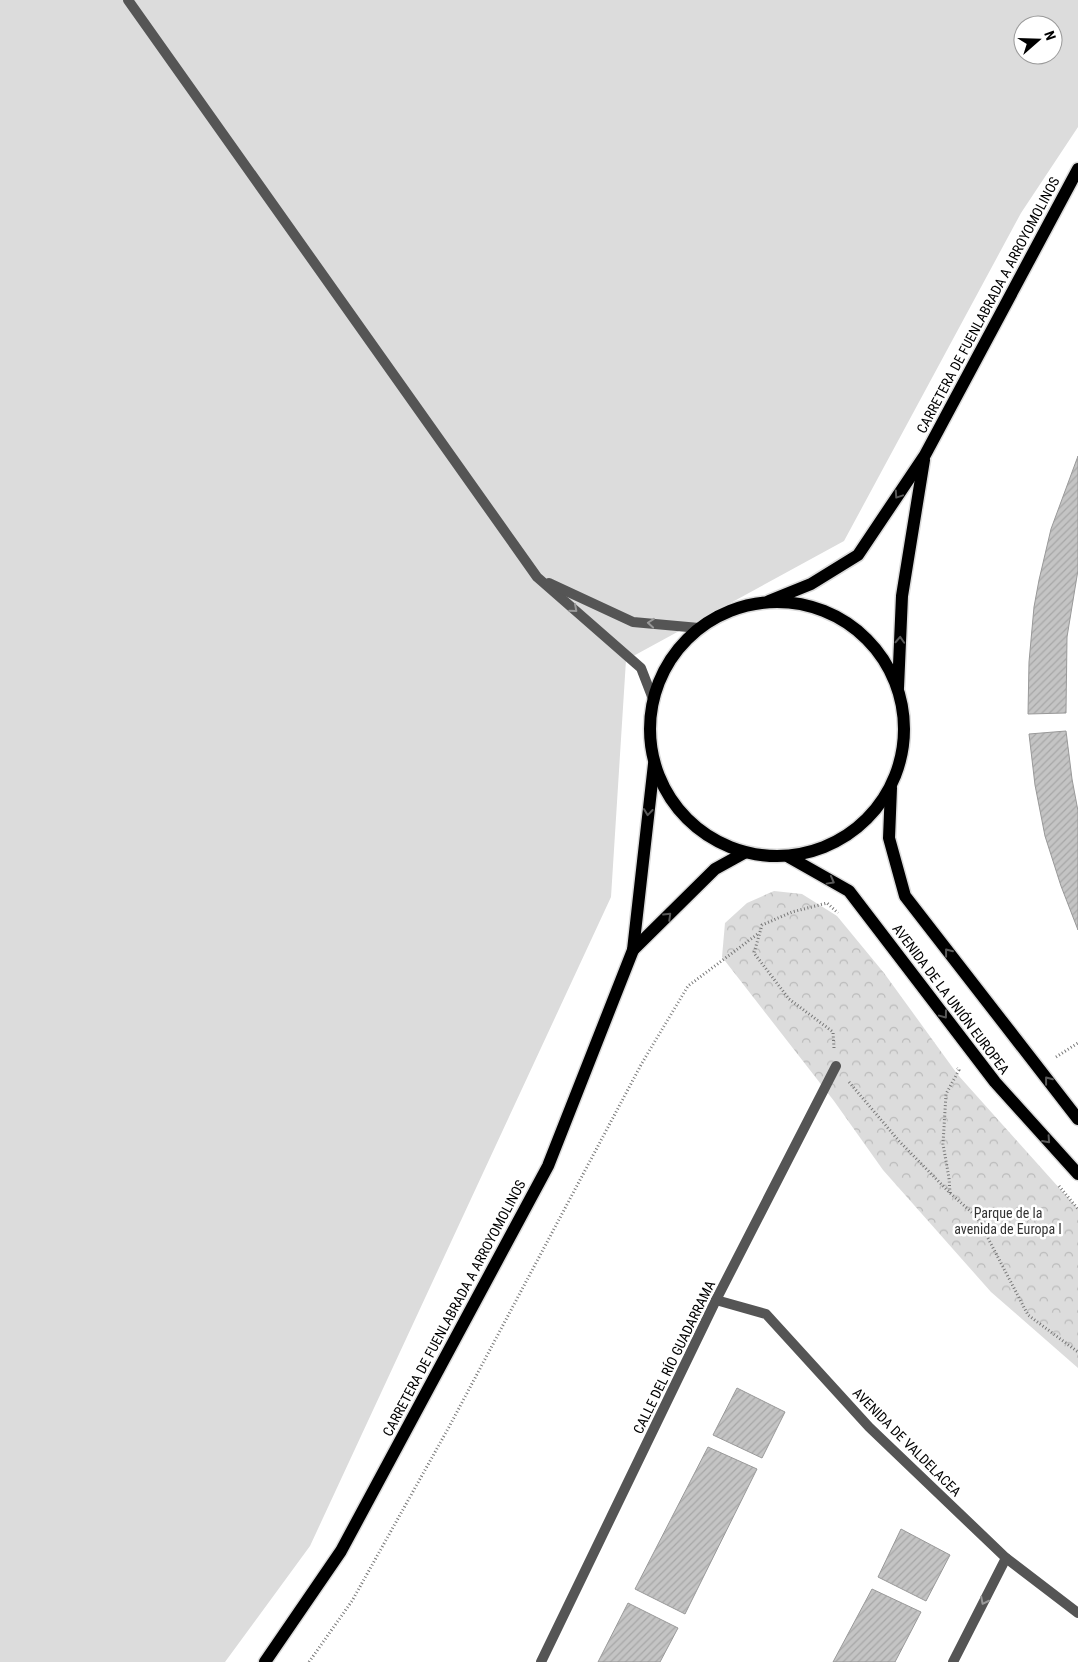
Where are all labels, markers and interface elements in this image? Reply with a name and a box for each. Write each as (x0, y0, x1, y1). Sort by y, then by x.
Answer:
north arrow (1013, 15, 1063, 65)
text: N (1041, 29, 1059, 42)
street label: CARRETERA DE FUENLABRADA A ARROYOMOLINOS (913, 174, 1063, 436)
one-way arrow (895, 489, 904, 499)
one-way arrow (568, 604, 577, 612)
one-way arrow (646, 618, 654, 629)
one-way arrow (895, 635, 906, 643)
one-way arrow (643, 808, 654, 816)
one-way arrow (826, 875, 835, 885)
one-way arrow (662, 912, 671, 921)
street label: AVENIDA DE LA UNIÓN EUROPEA (889, 920, 1013, 1077)
one-way arrow (946, 949, 954, 958)
one-way arrow (938, 1009, 947, 1019)
one-way arrow (1045, 1076, 1054, 1086)
one-way arrow (1041, 1135, 1050, 1144)
street label: CARRETERA DE FUENLABRADA A ARROYOMOLINOS (379, 1177, 529, 1439)
park label: Parque de la avenida de Europa I (954, 1205, 1062, 1237)
street label: CALLE DEL RÍO GUADARRAMA (629, 1277, 718, 1436)
street label: AVENIDA DE VALDELACEA (850, 1385, 964, 1499)
one-way arrow (980, 1596, 990, 1605)

